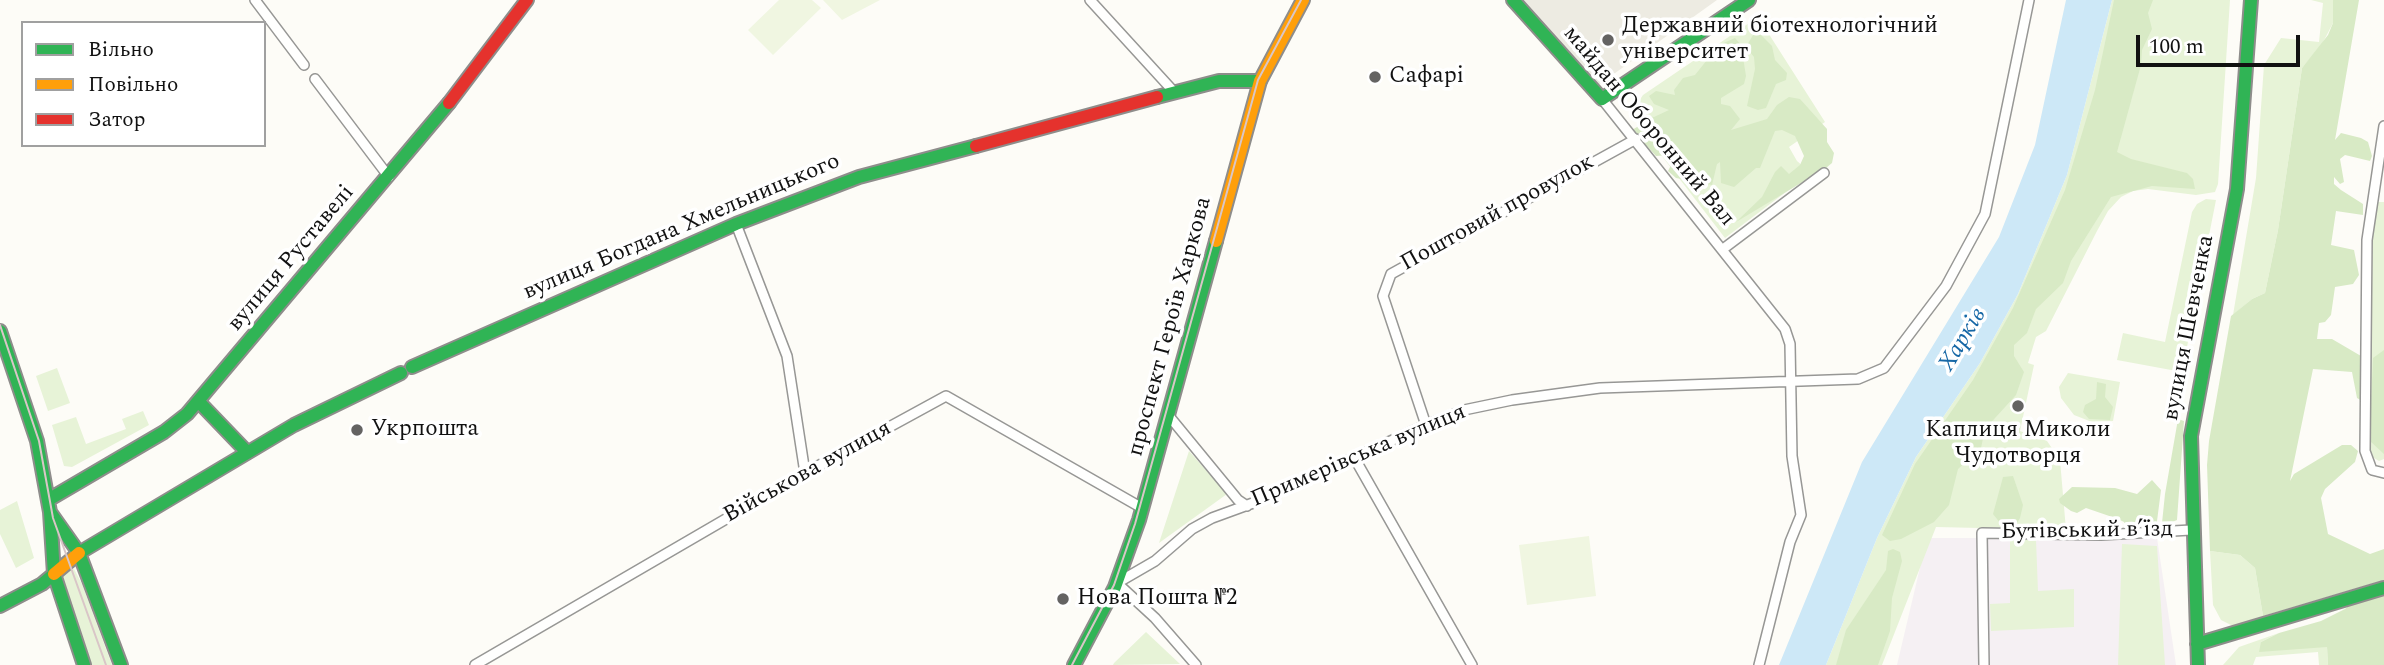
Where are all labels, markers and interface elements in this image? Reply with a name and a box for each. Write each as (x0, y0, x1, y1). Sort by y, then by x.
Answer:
place label: Державний біотехнологічний університет (1622, 13, 1938, 67)
legend (21, 21, 266, 147)
street label: майдан Оборонний Вал (1556, 21, 1740, 233)
scale bar (2139, 21, 2304, 65)
text: 100 m (2149, 31, 2204, 63)
marker: Державний біотехнологічний університет (1600, 32, 1616, 48)
text: Вільно (88, 34, 154, 66)
place label: Сафарі (1389, 63, 1464, 91)
text: Повільно (88, 69, 178, 101)
marker: Сафарі (1367, 69, 1383, 85)
text: Затор (88, 104, 145, 136)
street label: вулиця Богдана Хмельницького (519, 149, 845, 307)
street label: Поштовий провулок (1396, 149, 1600, 279)
street label: вулиця Руставелі (223, 180, 361, 338)
street label: проспект Героїв Харкова (1123, 194, 1219, 460)
street label: вулиця Шевченка (2158, 233, 2222, 423)
water label: Харків (1934, 303, 1994, 377)
marker: Каплиця Миколи Чудотворця (2010, 398, 2026, 414)
street label: Примерівська вулиця (1247, 399, 1471, 515)
street label: Військова вулиця (719, 415, 897, 531)
place label: Укрпошта (371, 416, 479, 444)
place label: Каплиця Миколи Чудотворця (1925, 417, 2111, 471)
marker: Укрпошта (349, 422, 365, 438)
street label: Бутівський в’їзд (2001, 517, 2173, 547)
place label: Нова Пошта №2 (1077, 585, 1237, 613)
marker: Нова Пошта №2 (1055, 591, 1071, 607)

